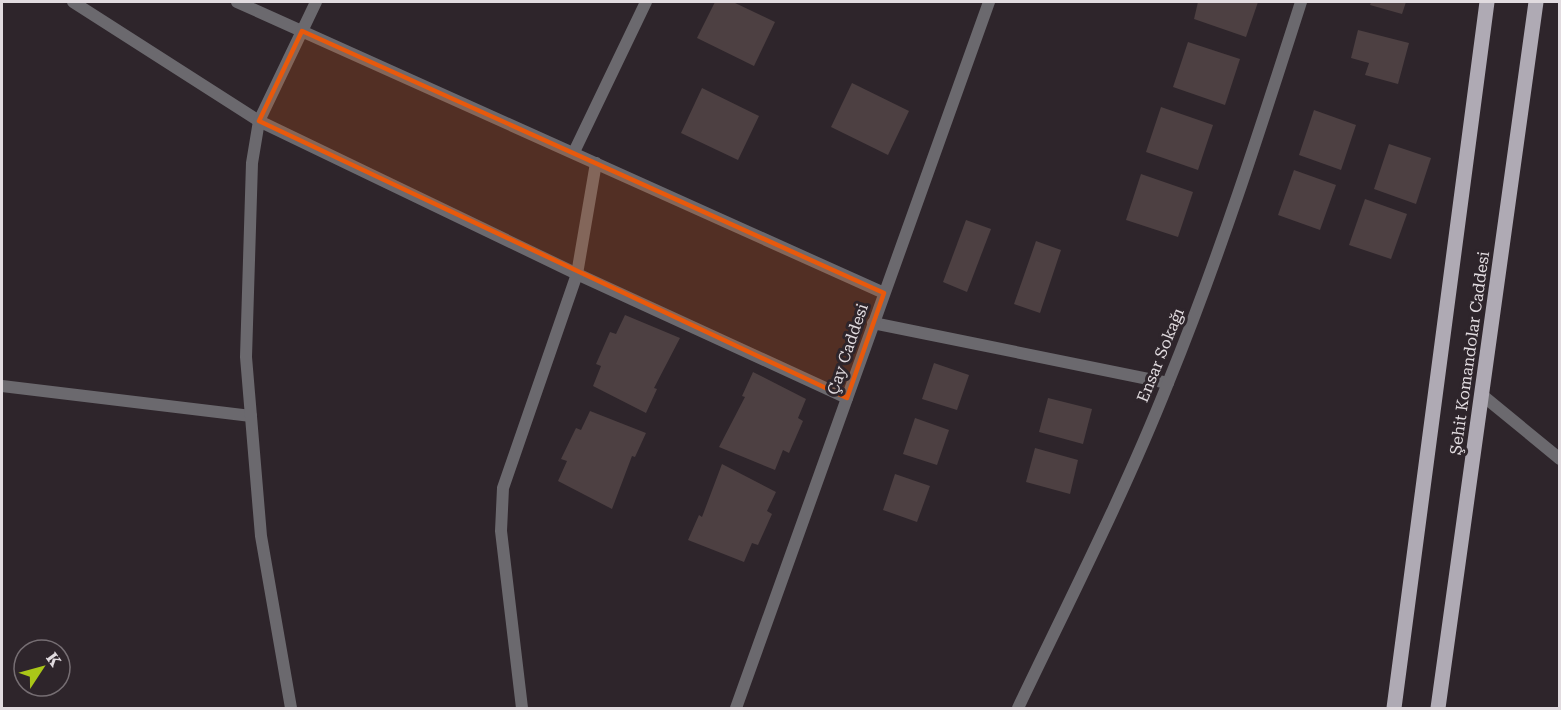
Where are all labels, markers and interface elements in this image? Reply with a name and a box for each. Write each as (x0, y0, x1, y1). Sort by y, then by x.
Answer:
street label: Şehit Komandolar Caddesi (1446, 250, 1493, 456)
street label: Çay Caddesi (823, 301, 872, 397)
street label: Ensar Sokağı (1133, 305, 1188, 405)
north arrow (12, 638, 72, 698)
text: K (42, 649, 65, 670)

